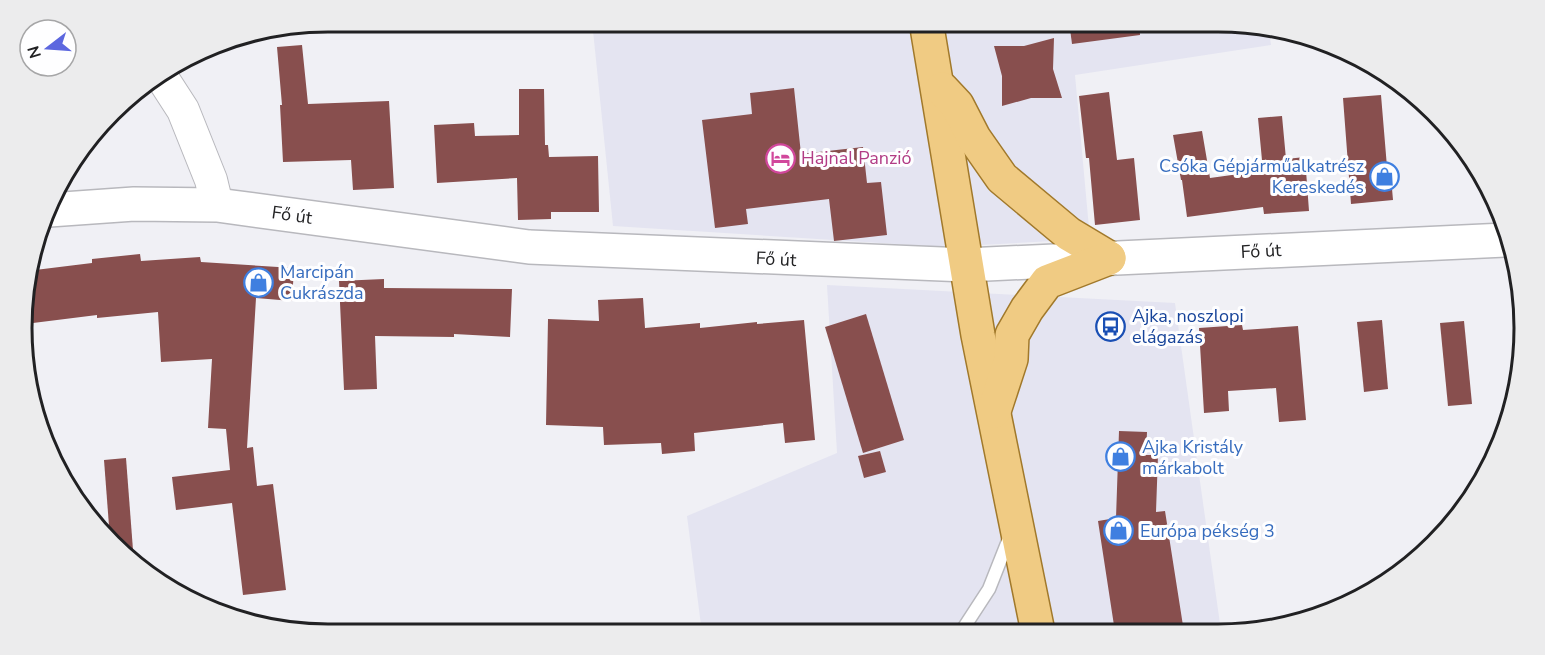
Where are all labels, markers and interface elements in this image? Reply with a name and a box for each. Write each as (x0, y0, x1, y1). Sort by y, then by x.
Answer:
north arrow (18, 18, 78, 78)
text: N (22, 43, 47, 61)
hotel icon: Hajnal Panzió (764, 142, 796, 174)
place label: Hajnal Panzió (801, 146, 911, 170)
place label: Csóka Gépjárműalkatrész Kereskedés (1159, 154, 1364, 199)
shop icon: Csóka Gépjárműalkatrész Kereskedés (1369, 160, 1401, 192)
street label: Fő út (270, 200, 314, 230)
street label: Fő út (1240, 238, 1283, 264)
street label: Fő út (755, 246, 798, 272)
place label: Marcipán Cukrászda (280, 260, 364, 305)
shop icon: Marcipán Cukrászda (243, 266, 275, 298)
place label: Ajka, noszlopi elágazás (1132, 304, 1244, 349)
bus stop icon: Ajka, noszlopi elágazás (1095, 310, 1127, 342)
place label: Ajka Kristály márkabolt (1142, 435, 1244, 480)
shop icon: Ajka Kristály márkabolt (1105, 441, 1137, 473)
shop icon: Európa pékség 3 (1103, 515, 1135, 547)
place label: Európa pékség 3 (1140, 519, 1275, 543)

